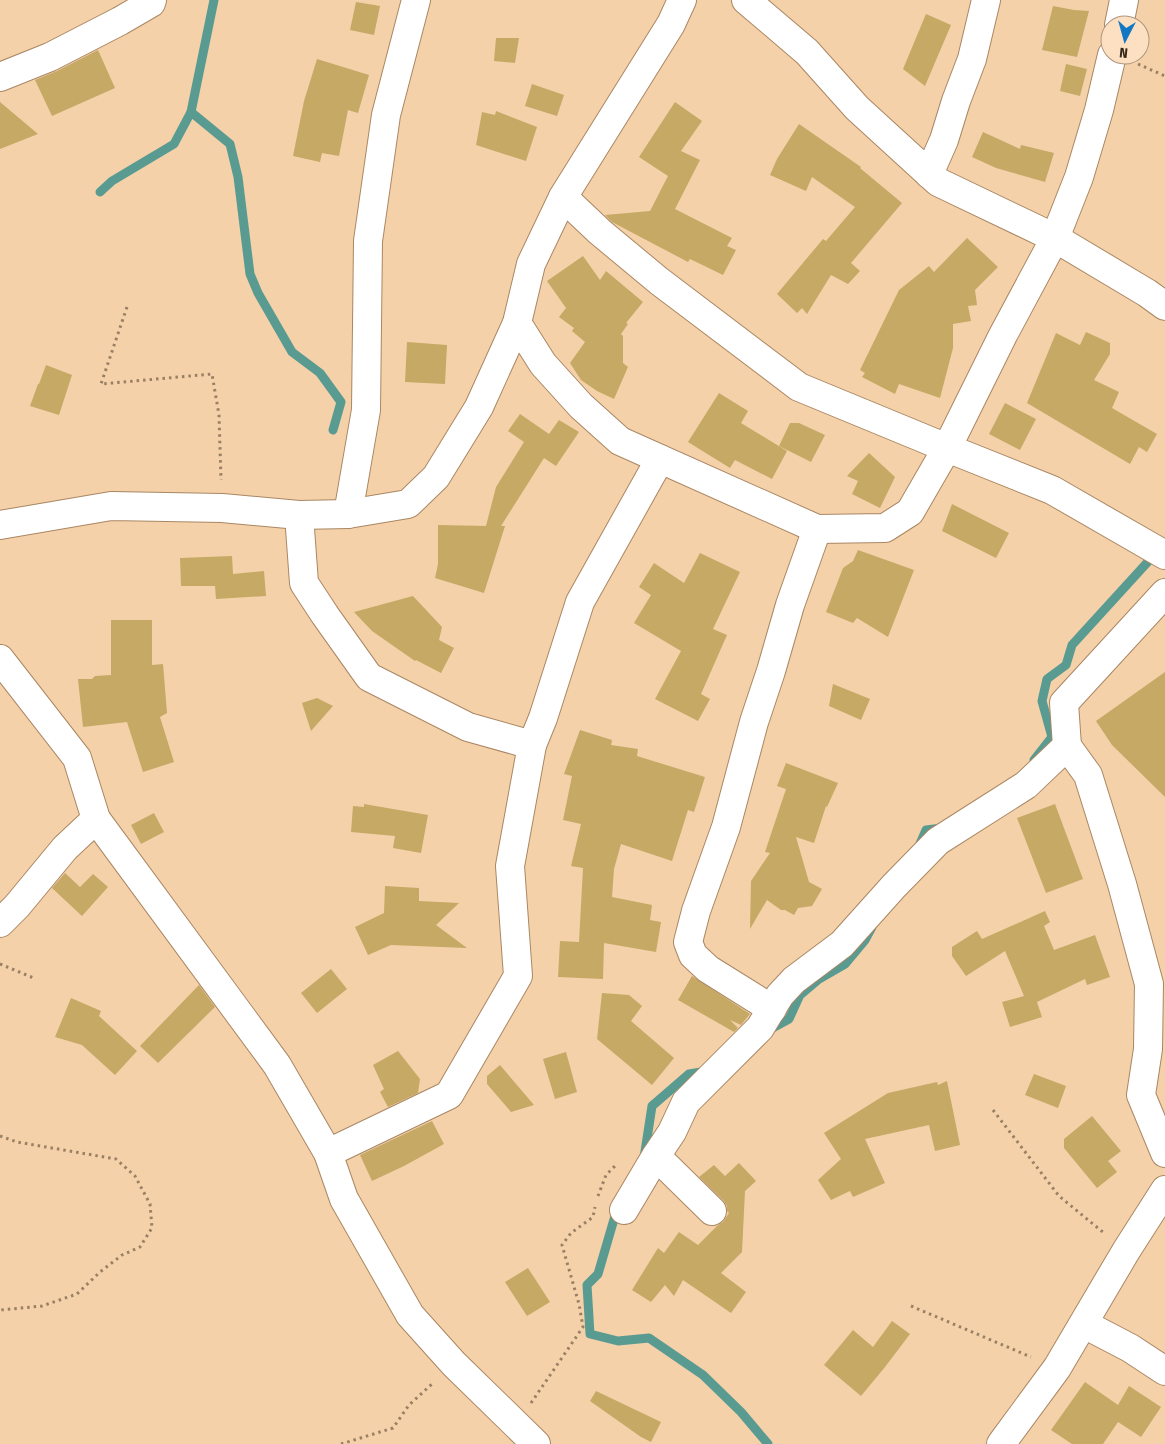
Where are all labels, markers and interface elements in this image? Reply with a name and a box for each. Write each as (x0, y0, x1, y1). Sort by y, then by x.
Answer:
north arrow (1100, 15, 1150, 65)
text: N (1119, 44, 1129, 61)

